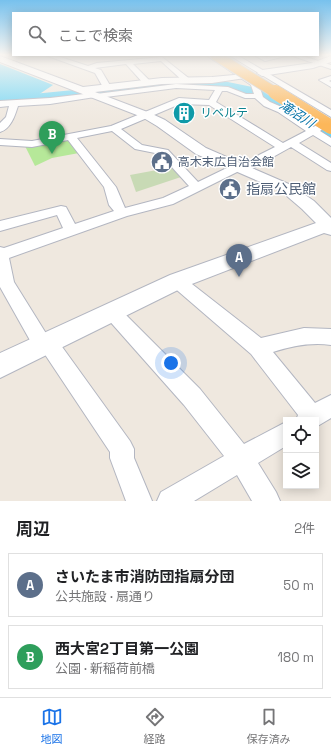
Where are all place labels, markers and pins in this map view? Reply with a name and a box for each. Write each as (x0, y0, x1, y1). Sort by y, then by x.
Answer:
building icon: リベルテ (171, 100, 197, 126)
place label: リベルテ (200, 105, 248, 121)
pin: B (39, 121, 65, 154)
public building icon: 高木末広自治会館 (149, 149, 175, 175)
place label: 高木末広自治会館 (178, 154, 274, 170)
public building icon: 指扇公民館 (217, 176, 243, 202)
place label: 指扇公民館 (246, 180, 316, 198)
pin: A (226, 244, 252, 277)

